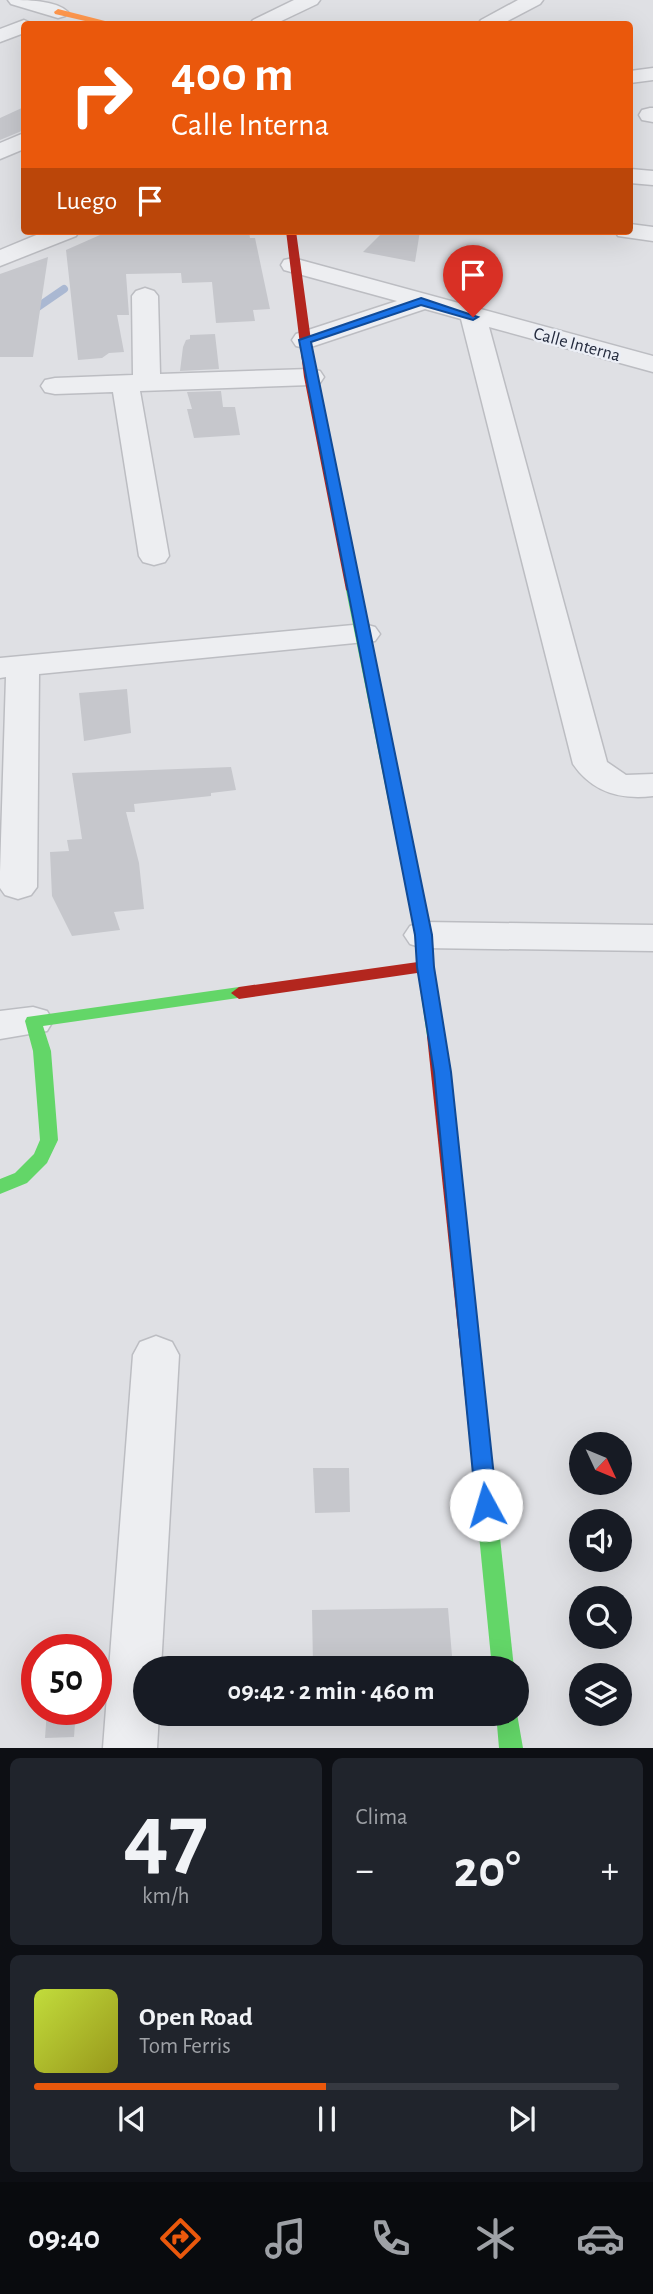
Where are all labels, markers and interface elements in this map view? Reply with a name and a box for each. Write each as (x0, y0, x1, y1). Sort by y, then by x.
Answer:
icon: right (56, 49, 147, 140)
text: 400 m (171, 51, 294, 100)
text: Calle Interna (171, 109, 329, 141)
icon: arrive (131, 182, 169, 220)
text: Luego (56, 188, 117, 214)
pin (443, 245, 503, 317)
icon: arrive (454, 256, 492, 294)
street label: Calle Interna (531, 325, 622, 365)
north arrow (569, 1432, 632, 1494)
map controls (569, 1432, 632, 1726)
position arrow (449, 1468, 523, 1542)
button: sound (569, 1509, 632, 1572)
button: search (569, 1586, 632, 1649)
speed limit sign: 50 (21, 1634, 112, 1725)
button: layers (569, 1663, 632, 1726)
text: 09:42 · 2 min · 460 m (228, 1678, 434, 1704)
text: 47 (123, 1792, 208, 1883)
text: Clima (356, 1806, 408, 1829)
text: 20° (454, 1844, 521, 1896)
text: − (356, 1852, 374, 1890)
text: + (601, 1852, 619, 1890)
text: km/h (142, 1885, 189, 1908)
text: Open Road (139, 2004, 253, 2030)
text: Tom Ferris (139, 2035, 231, 2058)
icon: previous (113, 2100, 151, 2138)
icon: pause (308, 2100, 346, 2138)
icon: next (503, 2100, 541, 2138)
icon: directions (156, 2214, 205, 2263)
icon: music (261, 2214, 310, 2263)
icon: phone (366, 2214, 415, 2263)
icon: climate (471, 2214, 520, 2263)
icon: car (576, 2214, 625, 2263)
text: 09:40 (28, 2222, 100, 2254)

